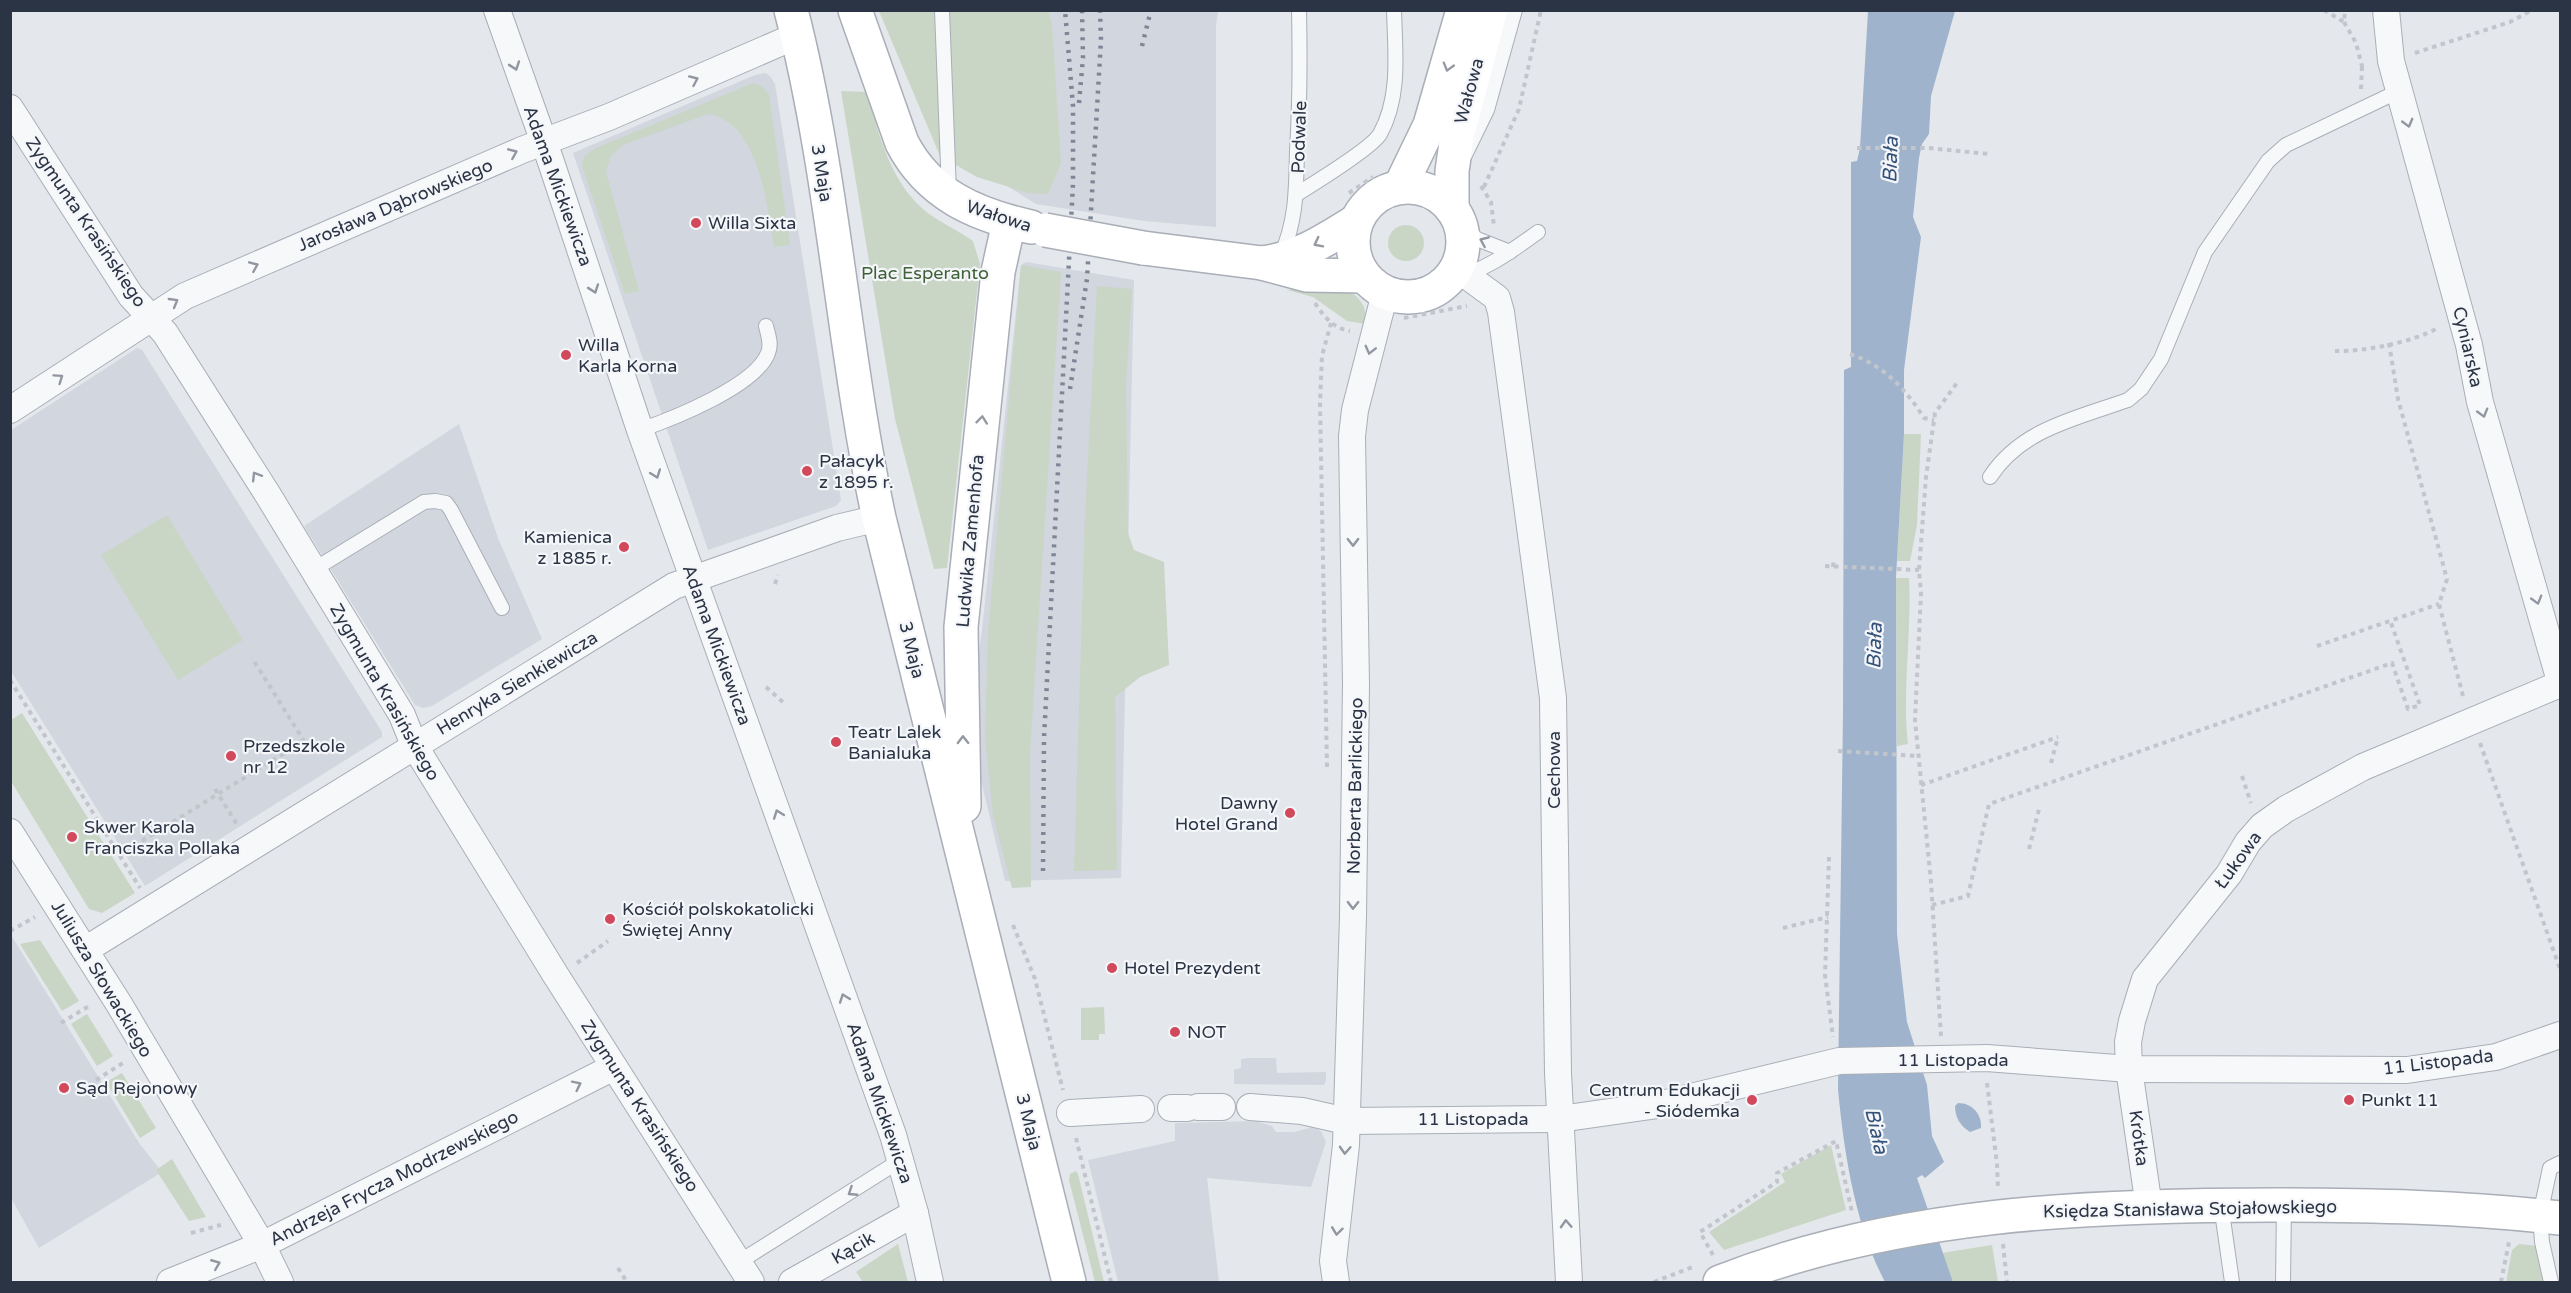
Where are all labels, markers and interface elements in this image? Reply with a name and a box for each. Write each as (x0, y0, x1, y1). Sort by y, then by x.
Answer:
street label: Wałowa (1450, 56, 1488, 126)
one-way arrow (508, 60, 521, 71)
one-way arrow (1442, 62, 1455, 72)
one-way arrow (688, 76, 699, 88)
street label: Podwale (1287, 100, 1311, 174)
street label: Adama Mickiewicza (519, 103, 597, 269)
one-way arrow (2401, 117, 2413, 127)
street label: Zygmunta Krasińskiego (21, 133, 151, 311)
water label: Biała (1878, 136, 1904, 184)
street label: 3 Maja (807, 143, 837, 203)
one-way arrow (507, 149, 518, 161)
street label: Jarosława Dąbrowskiego (294, 154, 496, 256)
street label: Wałowa (964, 195, 1034, 237)
place label: Willa Sixta (708, 212, 796, 234)
marker: Willa Sixta (689, 216, 703, 230)
one-way arrow (1314, 236, 1325, 247)
one-way arrow (1480, 237, 1491, 249)
one-way arrow (247, 261, 258, 273)
park label: Plac Esperanto (861, 262, 989, 284)
one-way arrow (587, 283, 599, 294)
one-way arrow (168, 298, 178, 309)
street label: Cyniarska (2448, 305, 2488, 389)
place label: Willa Karla Korna (578, 334, 677, 377)
one-way arrow (1365, 344, 1378, 354)
marker: Willa Karla Korna (559, 348, 573, 362)
one-way arrow (53, 374, 64, 385)
one-way arrow (2476, 407, 2488, 418)
one-way arrow (975, 416, 987, 425)
place label: Pałacyk z 1895 r. (819, 450, 894, 493)
street label: Ludwika Zamenhofa (951, 454, 989, 628)
marker: Pałacyk z 1895 r. (800, 464, 814, 478)
one-way arrow (648, 468, 661, 479)
one-way arrow (252, 472, 264, 482)
place label: Kamienica z 1885 r. (523, 526, 612, 569)
one-way arrow (1347, 538, 1360, 547)
marker: Kamienica z 1885 r. (617, 540, 631, 554)
street label: Adama Mickiewicza (678, 562, 756, 728)
one-way arrow (2530, 594, 2542, 605)
street label: Zygmunta Krasińskiego (325, 600, 445, 784)
street label: 3 Maja (894, 619, 930, 681)
water label: Biała (1862, 622, 1888, 670)
street label: Henryka Sienkiewicza (433, 626, 601, 740)
street label: Norberta Barlickiego (1342, 697, 1368, 875)
place label: Teatr Lalek Banialuka (848, 721, 942, 764)
street label: Cechowa (1543, 731, 1565, 809)
place label: Przedszkole nr 12 (243, 735, 345, 778)
marker: Teatr Lalek Banialuka (829, 735, 843, 749)
one-way arrow (957, 736, 970, 745)
marker: Przedszkole nr 12 (224, 749, 238, 763)
place label: Dawny Hotel Grand (1175, 792, 1278, 835)
marker: Dawny Hotel Grand (1283, 806, 1297, 820)
one-way arrow (772, 809, 785, 820)
place label: Skwer Karola Franciszka Pollaka (84, 816, 240, 859)
street label: Łukowa (2210, 827, 2266, 893)
marker: Skwer Karola Franciszka Pollaka (65, 830, 79, 844)
street label: Juliusza Słowackiego (47, 897, 158, 1061)
place label: Kościół polskokatolicki Świętej Anny (622, 898, 814, 941)
one-way arrow (1347, 901, 1359, 910)
marker: Kościół polskokatolicki Świętej Anny (603, 912, 617, 926)
place label: Hotel Prezydent (1124, 957, 1261, 979)
marker: Hotel Prezydent (1105, 961, 1119, 975)
one-way arrow (838, 993, 851, 1004)
street label: Zygmunta Krasińskiego (576, 1016, 704, 1196)
street label: Adama Mickiewicza (842, 1019, 918, 1187)
place label: NOT (1187, 1021, 1227, 1043)
marker: NOT (1168, 1025, 1182, 1039)
street label: 11 Listopada (2381, 1044, 2495, 1080)
street label: 11 Listopada (1897, 1049, 2009, 1071)
place label: Sąd Rejonowy (76, 1077, 198, 1099)
place label: Centrum Edukacji - Siódemka (1589, 1079, 1740, 1122)
marker: Sąd Rejonowy (57, 1081, 71, 1095)
one-way arrow (570, 1081, 581, 1093)
place label: Punkt 11 (2361, 1089, 2439, 1111)
street label: 3 Maja (1011, 1091, 1047, 1153)
marker: Centrum Edukacji - Siódemka (1745, 1093, 1759, 1107)
marker: Punkt 11 (2342, 1093, 2356, 1107)
street label: Andrzeja Frycza Modrzewskiego (266, 1105, 522, 1251)
water label: Biała (1859, 1106, 1893, 1157)
street label: 11 Listopada (1417, 1108, 1529, 1130)
street label: Krótka (2124, 1109, 2154, 1167)
one-way arrow (1339, 1146, 1352, 1155)
one-way arrow (848, 1184, 858, 1196)
street label: Księdza Stanisława Stojałowskiego (2043, 1195, 2337, 1223)
one-way arrow (1559, 1220, 1572, 1229)
street label: Kącik (828, 1227, 879, 1269)
one-way arrow (1331, 1227, 1343, 1236)
one-way arrow (210, 1259, 221, 1271)

